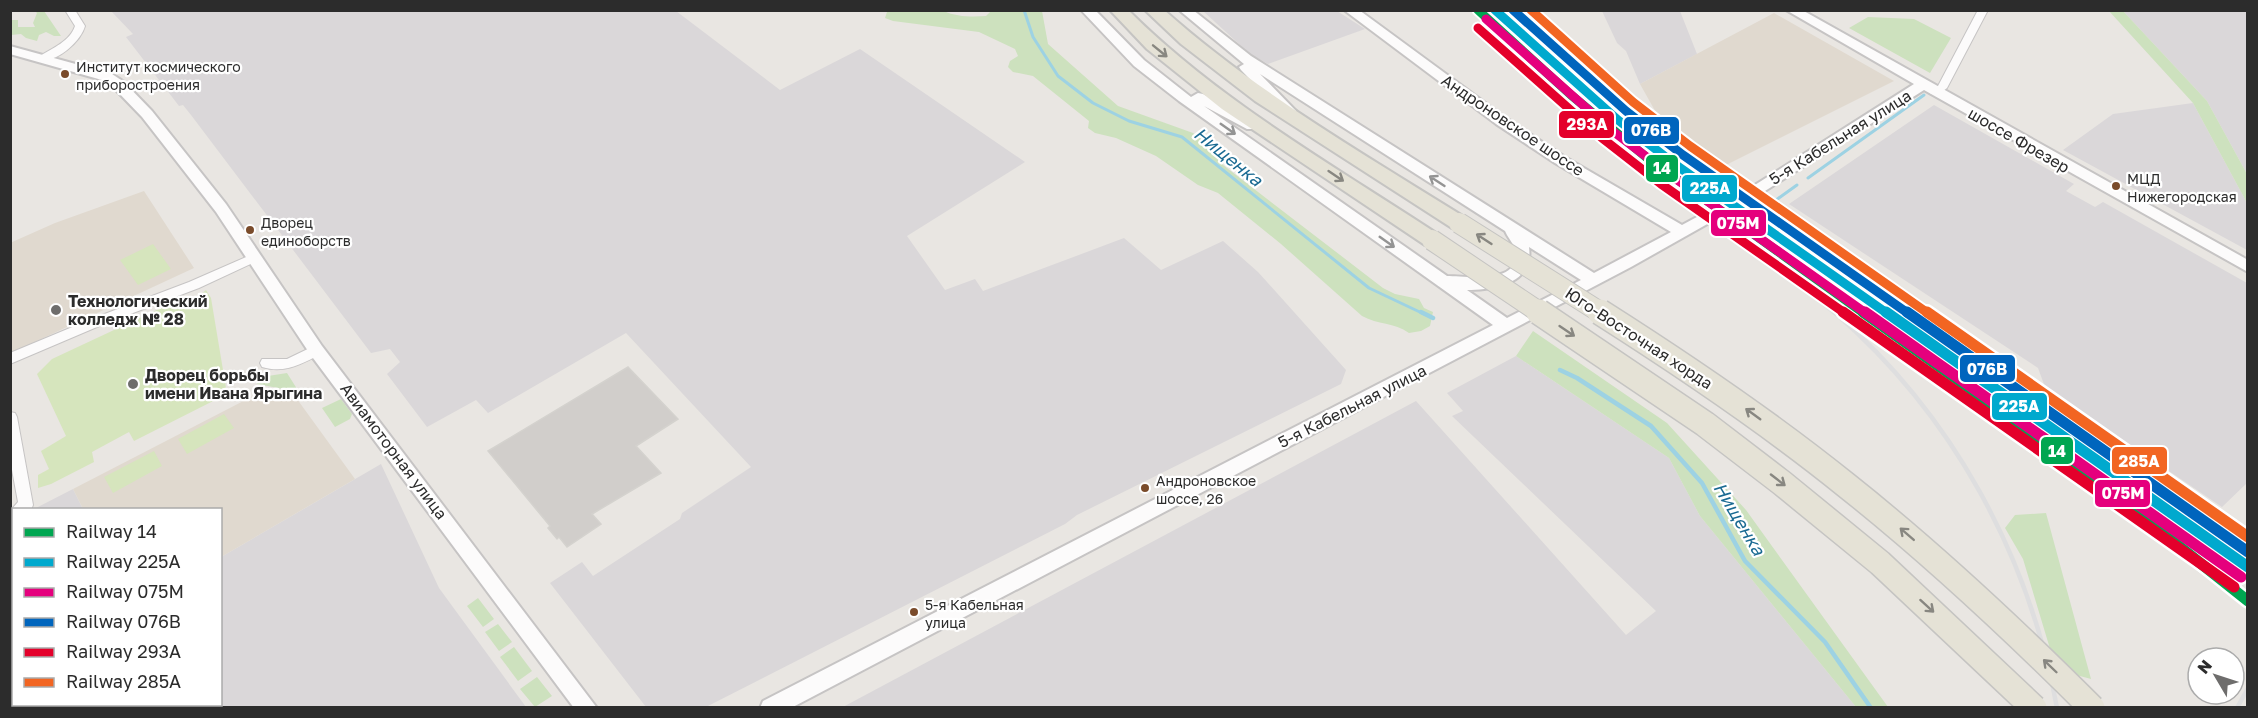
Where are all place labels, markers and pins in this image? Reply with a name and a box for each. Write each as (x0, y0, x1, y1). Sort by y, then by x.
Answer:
place label: Институт космического приборостроения (76, 58, 241, 93)
marker: Институт космического приборостроения (59, 68, 71, 80)
place label: МЦД Нижегородская (2127, 170, 2237, 205)
marker: МЦД Нижегородская (2110, 180, 2122, 192)
place label: Дворец единоборств (261, 214, 351, 249)
marker: Дворец единоборств (244, 224, 256, 236)
place label: Технологический колледж № 28 (68, 291, 208, 329)
marker: Технологический колледж № 28 (49, 303, 63, 317)
place label: Дворец борьбы имени Ивана Ярыгина (145, 365, 322, 403)
marker: Дворец борьбы имени Ивана Ярыгина (126, 377, 140, 391)
place label: Андроновское шоссе, 26 (1156, 472, 1256, 507)
marker: Андроновское шоссе, 26 (1139, 482, 1151, 494)
place label: 5-я Кабельная улица (925, 596, 1024, 631)
marker: 5-я Кабельная улица (908, 606, 920, 618)

